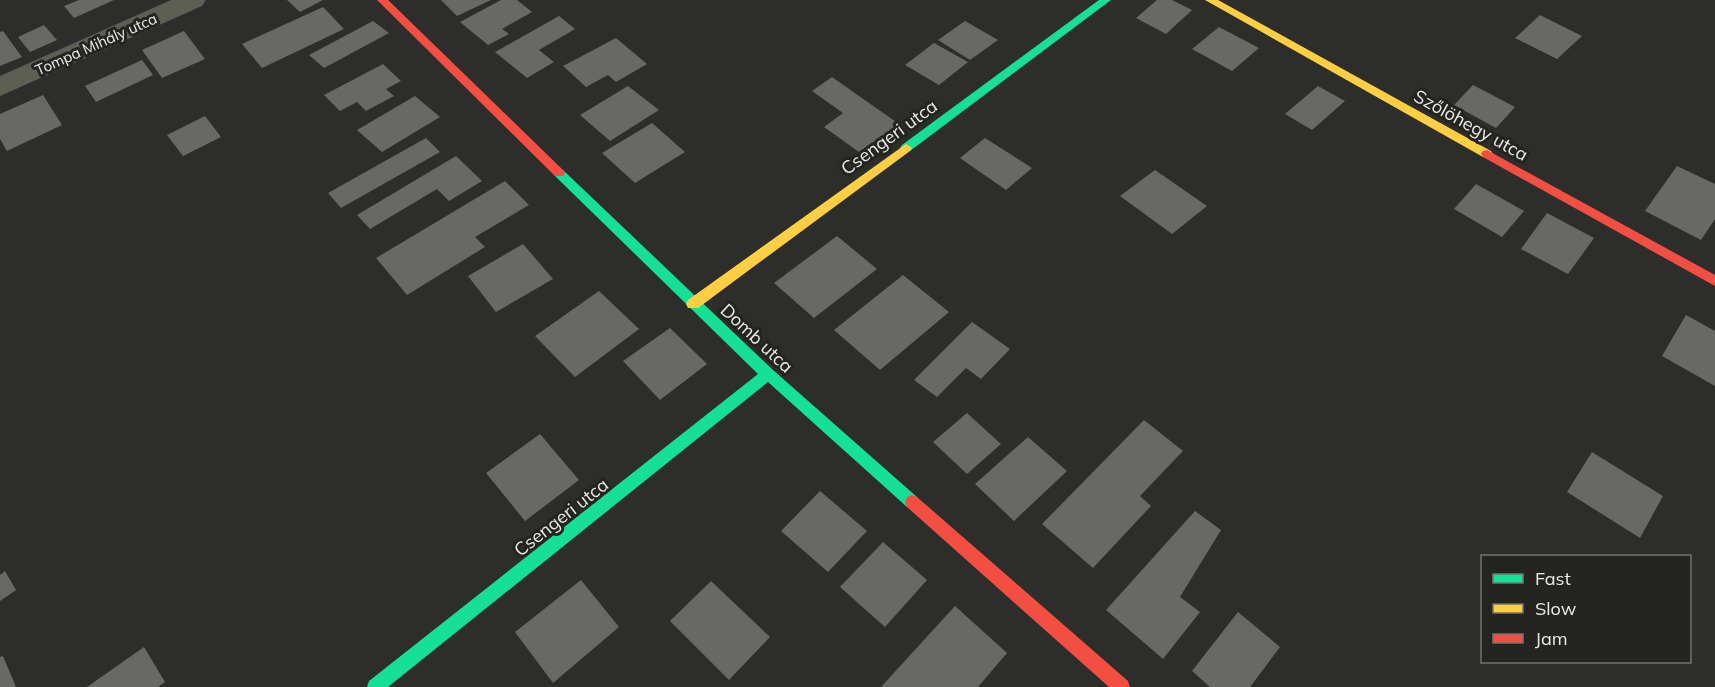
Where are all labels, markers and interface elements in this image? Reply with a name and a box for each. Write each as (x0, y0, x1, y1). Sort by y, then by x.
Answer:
street label: Tompa Mihály utca (32, 9, 160, 79)
street label: Szőlöhegy utca (1410, 84, 1532, 166)
street label: Csengeri utca (836, 94, 942, 180)
street label: Domb utca (716, 298, 798, 378)
street label: Csengeri utca (509, 473, 613, 561)
legend (1481, 555, 1691, 663)
text: Fast (1535, 567, 1571, 590)
text: Slow (1535, 597, 1577, 620)
text: Jam (1535, 627, 1568, 650)

